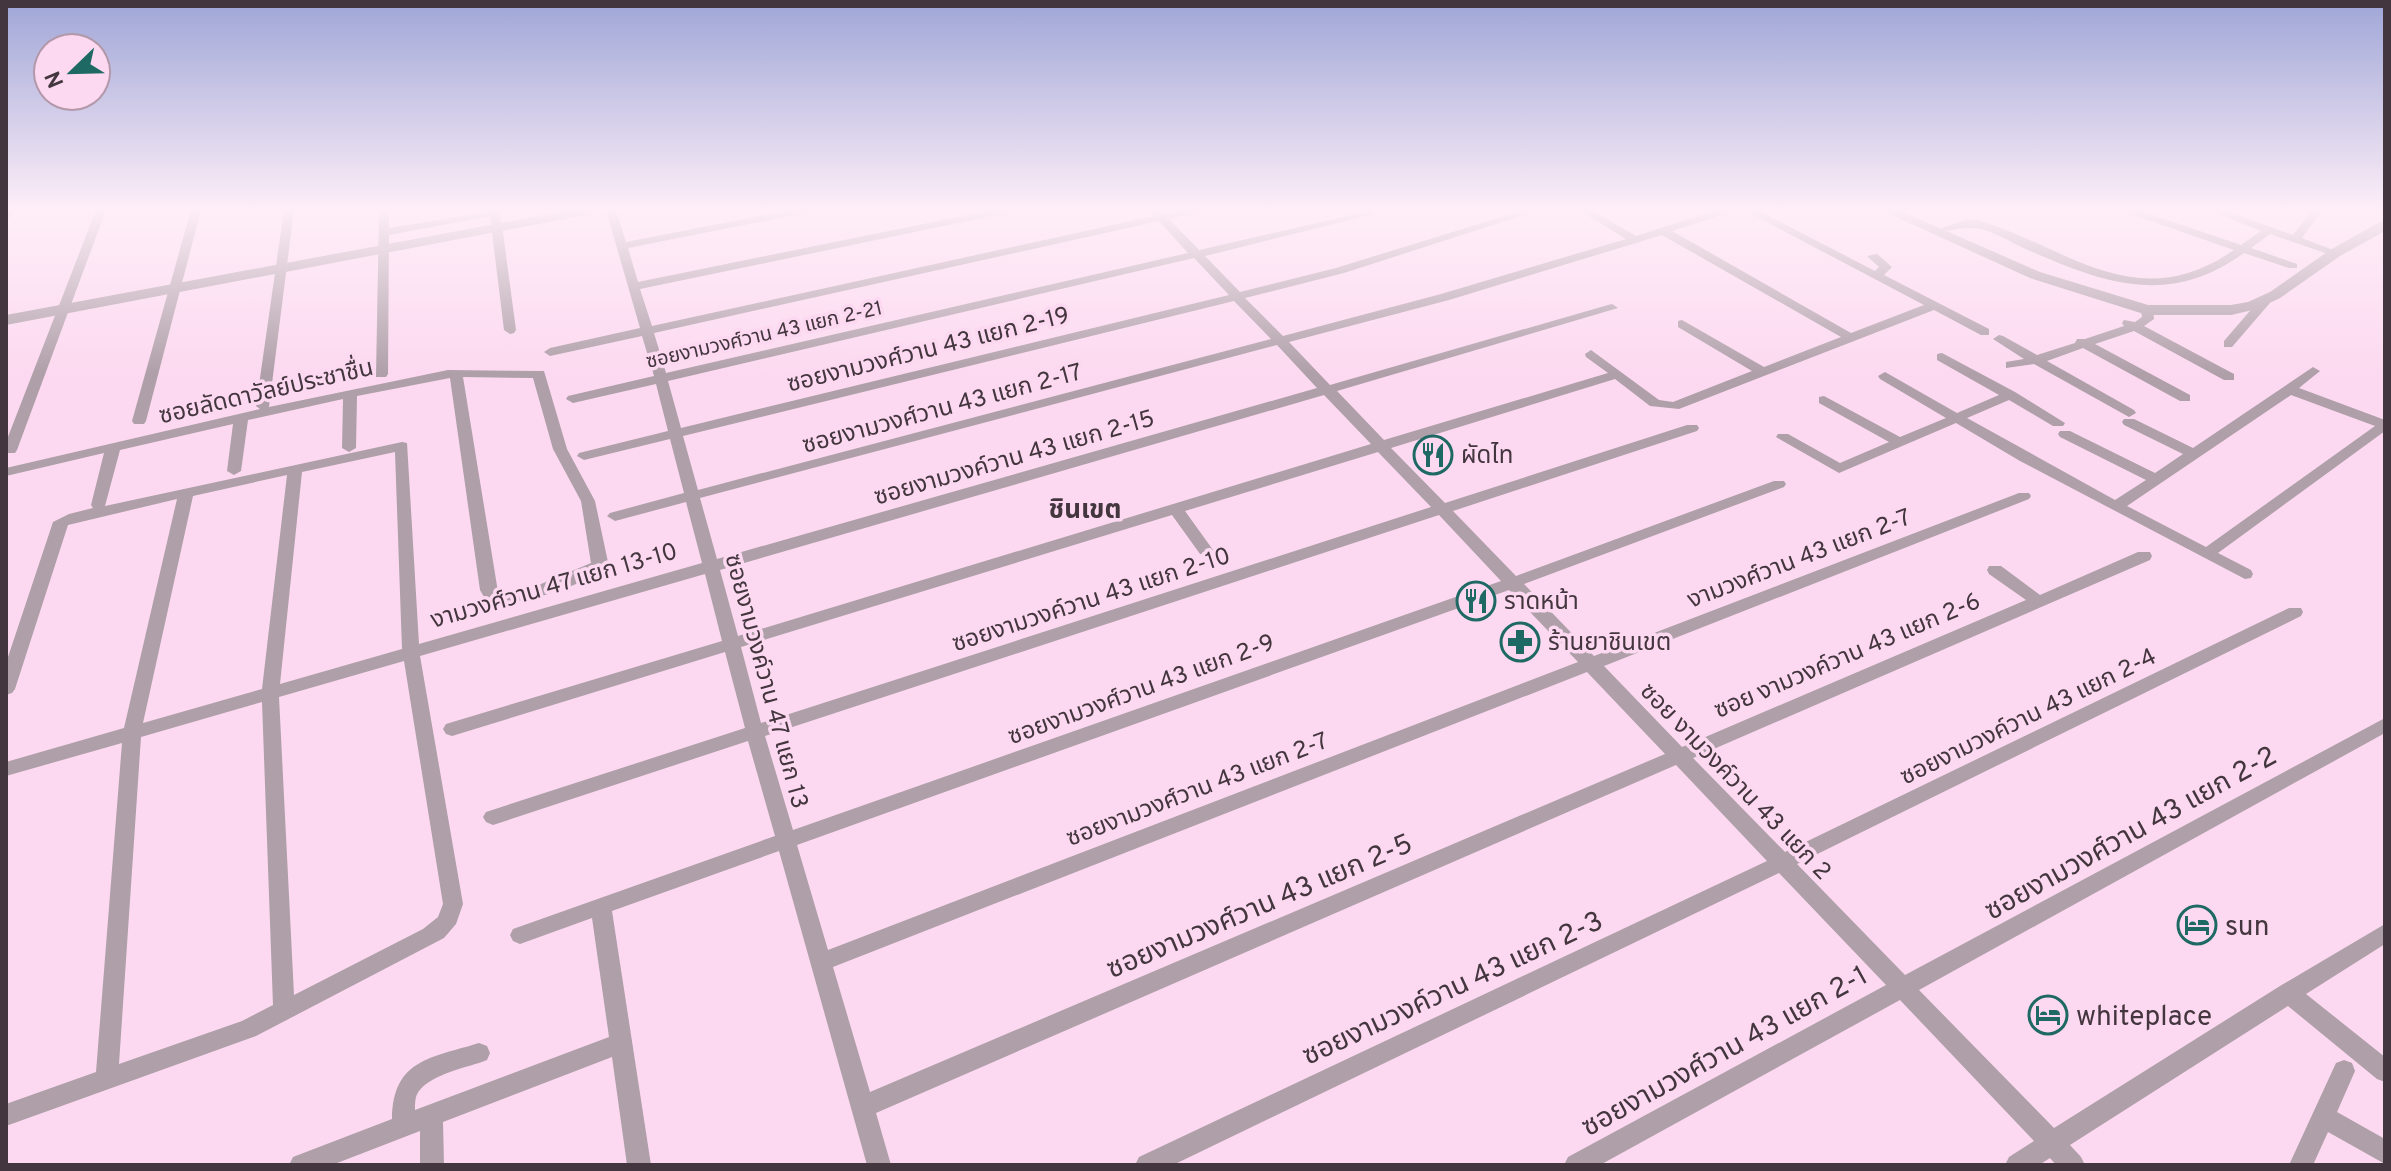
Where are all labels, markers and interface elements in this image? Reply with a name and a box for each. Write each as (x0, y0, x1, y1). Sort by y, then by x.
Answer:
north arrow (32, 32, 112, 112)
text: N (40, 66, 71, 91)
street label: ซอยงามวงศ์วาน 43 แยก 2-21 (644, 296, 885, 376)
street label: ซอยงามวงศ์วาน 43 แยก 2-19 (784, 301, 1073, 401)
street label: ซอยลัดดาวัลย์ประชาชื่น (155, 350, 377, 432)
street label: ซอยงามวงศ์วาน 43 แยก 2-17 (799, 358, 1086, 462)
street label: ซอยงามวงค์วาน 43 แยก 2-15 (871, 404, 1158, 513)
restaurant icon: ผัดไท (1412, 434, 1454, 476)
place label: ผัดไท (1461, 442, 1513, 472)
district label: ชินเขต (1049, 495, 1121, 528)
street label: งามวงศ์วาน 43 แยก 2-7 (1684, 503, 1916, 616)
street label: งามวงศ์วาน 47 แยก 13-10 (428, 537, 681, 637)
street label: ซอยงามวงค์วาน 43 แยก 2-10 (949, 542, 1235, 660)
street label: ซอยงามวงค์วาน 47 แยก 13 (717, 551, 814, 812)
restaurant icon: ราดหน้า (1455, 580, 1497, 622)
street label: ซอย งามวงค์วาน 43 แยก 2-6 (1710, 587, 1986, 727)
place label: ราดหน้า (1504, 588, 1579, 618)
pharmacy icon: ร้านยาชินเขต (1499, 621, 1541, 663)
street label: ซอยงามวงศ์วาน 43 แยก 2-9 (1004, 629, 1279, 753)
place label: ร้านยาชินเขต (1548, 629, 1671, 659)
street label: ซอยงามวงค์วาน 43 แยก 2-4 (1896, 643, 2162, 793)
street label: ซอย งามวงค์วาน 43 แยก 2 (1633, 678, 1837, 887)
street label: ซอยงามวงศ์วาน 43 แยก 2-7 (1062, 727, 1333, 855)
street label: ซอยงามวงศ์วาน 43 แยก 2-2 (1979, 739, 2284, 930)
street label: ซอยงามวงศ์วาน 43 แยก 2-5 (1102, 827, 1419, 989)
street label: ซอยงามวงค์วาน 43 แยก 2-3 (1297, 904, 1609, 1075)
hotel icon: sun (2176, 904, 2218, 946)
place label: sun (2225, 910, 2270, 946)
street label: ซอยงามวงศ์วาน 43 แยก 2-1 (1576, 959, 1875, 1146)
hotel icon: whiteplace (2027, 994, 2069, 1036)
place label: whiteplace (2076, 1000, 2212, 1036)

